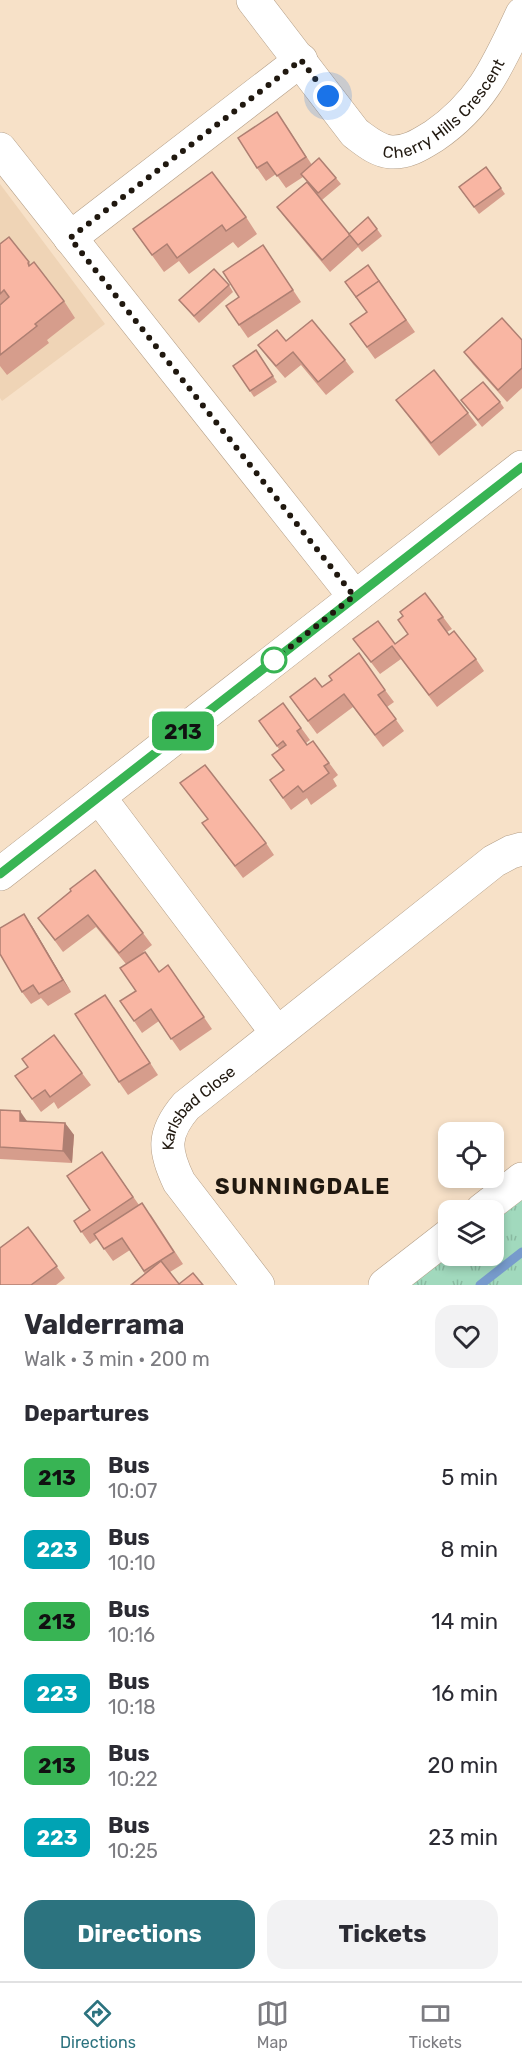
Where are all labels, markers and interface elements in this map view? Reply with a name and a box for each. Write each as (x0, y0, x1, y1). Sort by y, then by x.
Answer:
street label: Cherry Hills Crescent (381, 55, 508, 162)
your location (313, 81, 343, 111)
unlabelled marker (261, 647, 287, 673)
line badge: 213 (148, 712, 218, 750)
text: 213 (164, 719, 202, 744)
street label: Karlsbad Close (158, 1061, 239, 1150)
map controls (438, 1122, 504, 1266)
button: locate (438, 1122, 504, 1188)
district label: SUNNINGDALE (215, 1173, 391, 1200)
button: layers (438, 1200, 504, 1266)
button: heart (435, 1305, 498, 1368)
text: Valderrama (24, 1308, 184, 1341)
text: Walk · 3 min · 200 m (24, 1347, 210, 1371)
text: Departures (24, 1400, 149, 1427)
text: Bus (108, 1452, 150, 1479)
text: 5 min (441, 1464, 498, 1491)
text: 213 (38, 1465, 76, 1490)
text: 10:07 (108, 1479, 157, 1503)
text: Bus (108, 1524, 150, 1551)
text: 8 min (440, 1536, 498, 1563)
text: 223 (36, 1537, 78, 1562)
text: 10:10 (108, 1551, 156, 1575)
text: Bus (108, 1596, 150, 1623)
text: 14 min (431, 1608, 498, 1635)
text: 213 (38, 1609, 76, 1634)
text: 10:16 (108, 1623, 155, 1647)
text: Bus (108, 1668, 150, 1695)
text: 16 min (432, 1680, 498, 1707)
text: 223 (36, 1681, 78, 1706)
text: 10:18 (108, 1695, 156, 1719)
text: Bus (108, 1740, 150, 1767)
text: 20 min (428, 1752, 498, 1779)
text: 213 (38, 1753, 76, 1778)
text: 10:22 (108, 1767, 158, 1791)
text: Bus (108, 1812, 150, 1839)
text: 23 min (428, 1824, 498, 1851)
text: 223 (36, 1825, 78, 1850)
text: 10:25 (108, 1839, 158, 1863)
button: Directions (24, 1900, 255, 1969)
button: Tickets (267, 1900, 498, 1969)
tab: Directions (60, 1997, 136, 2052)
tab: Map (256, 1997, 289, 2052)
tab: Tickets (409, 1997, 462, 2052)

